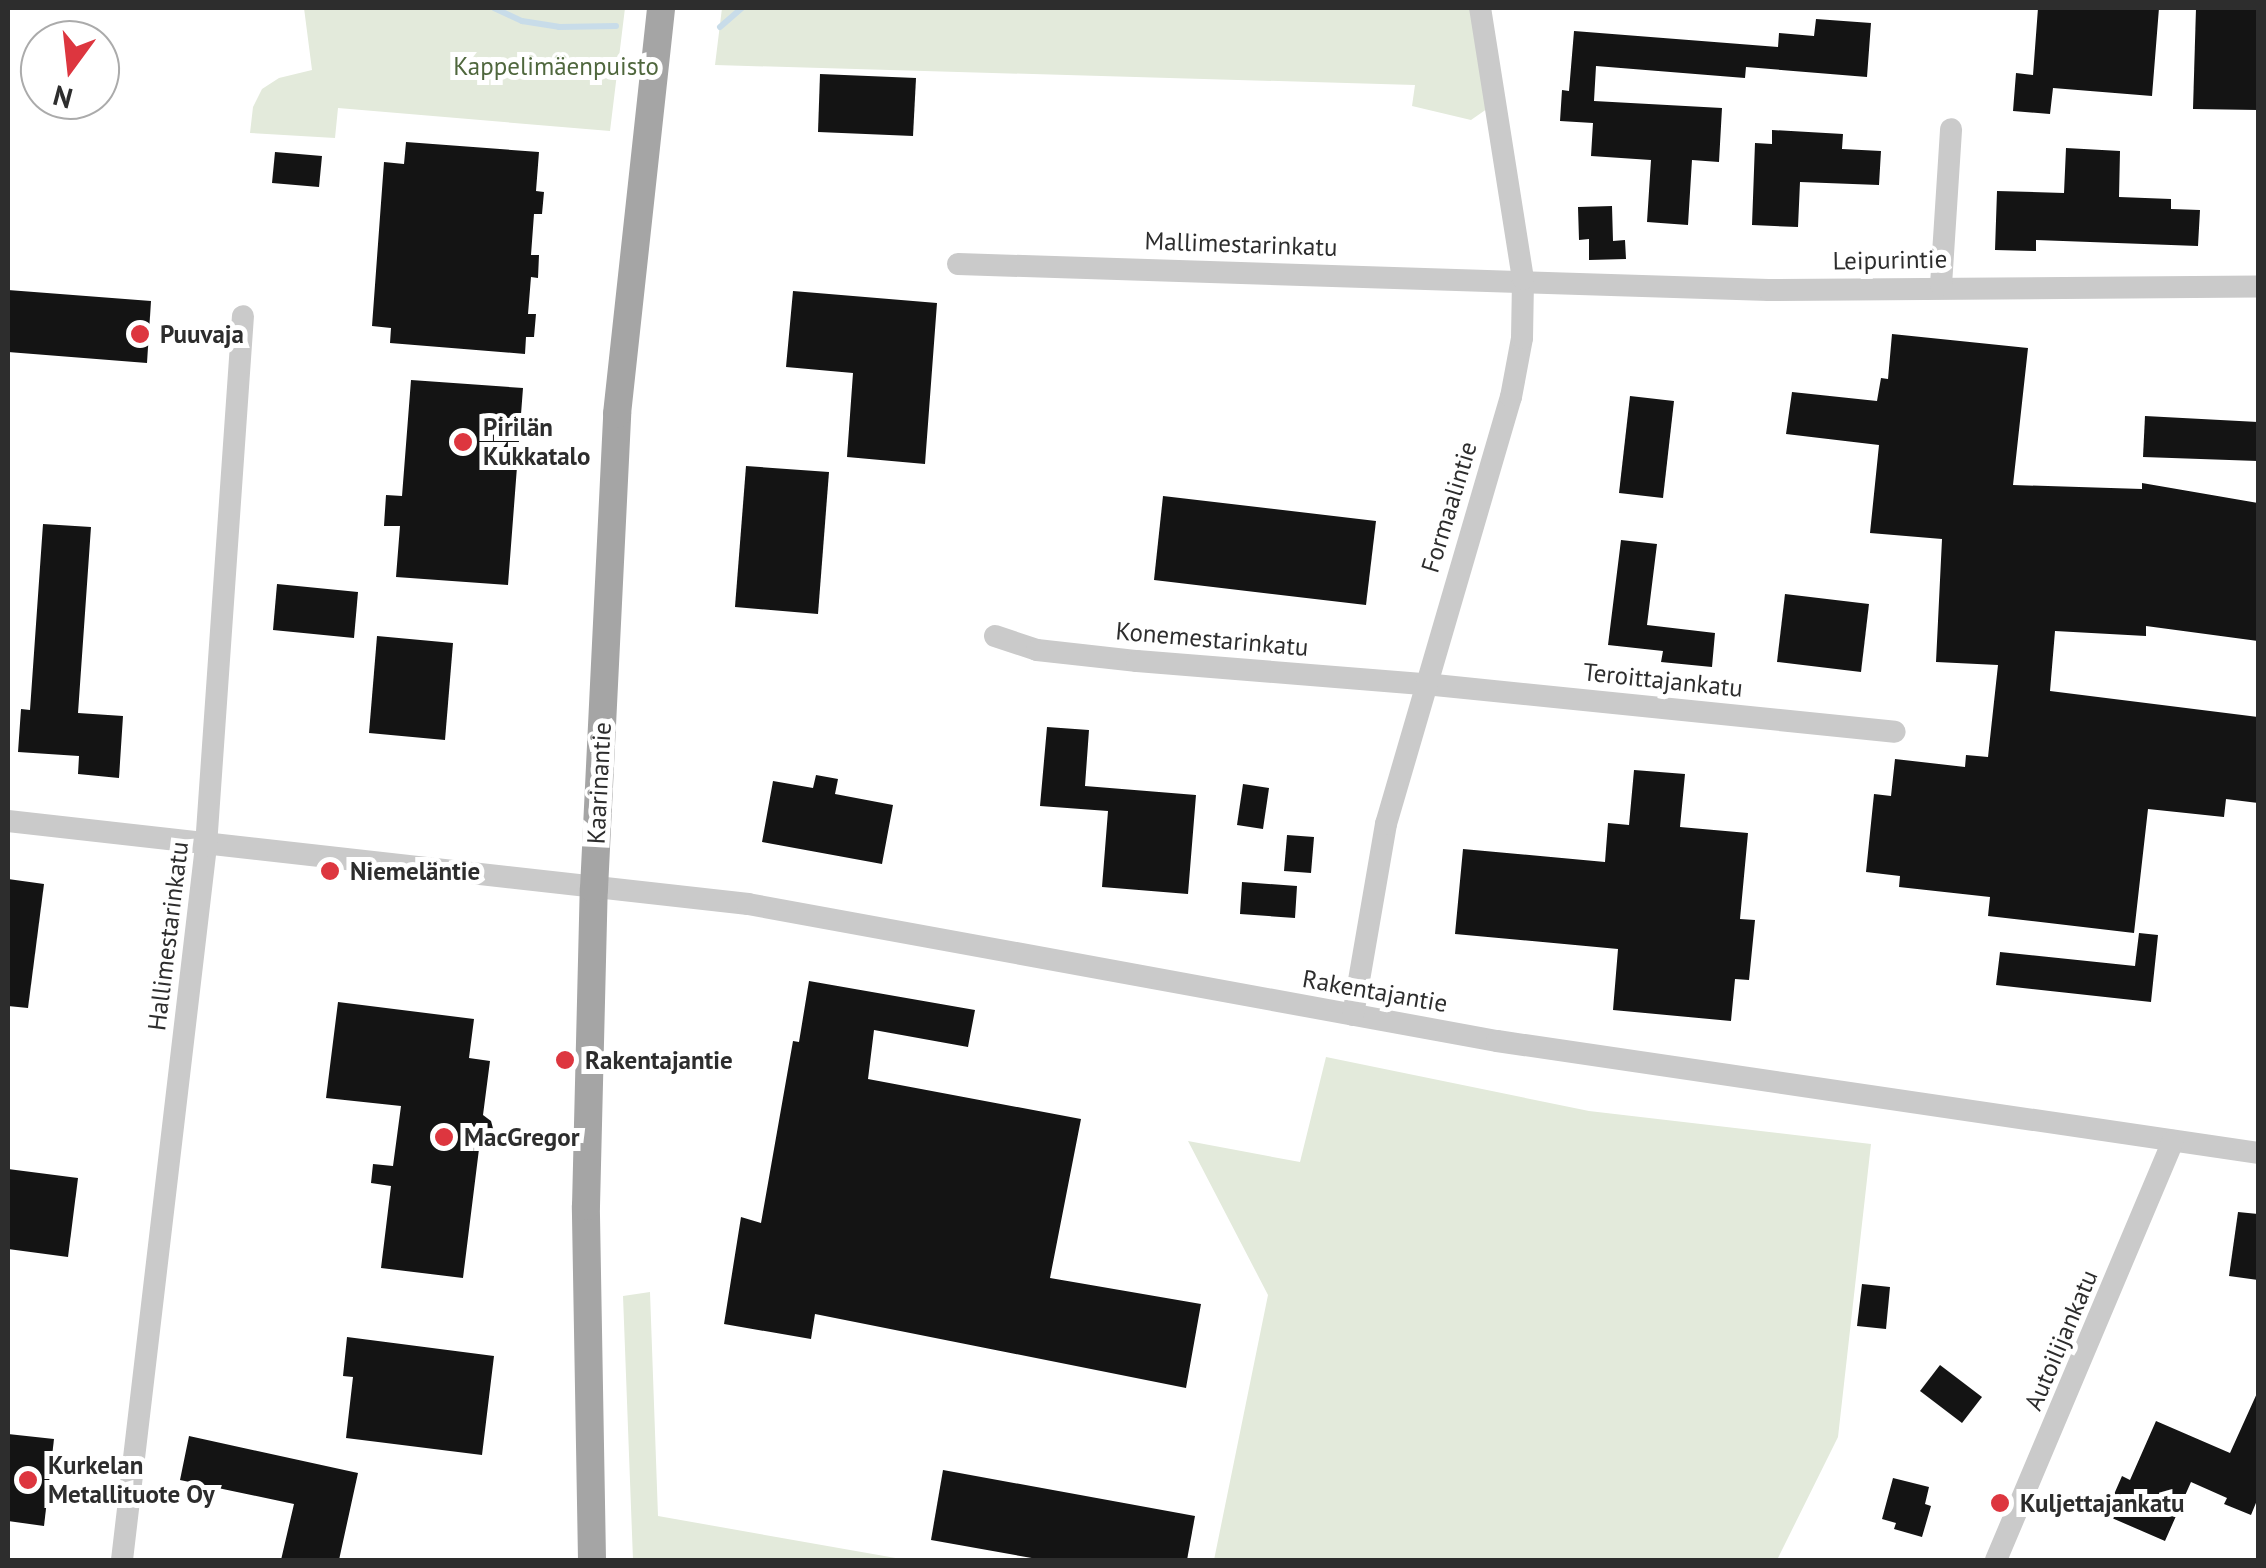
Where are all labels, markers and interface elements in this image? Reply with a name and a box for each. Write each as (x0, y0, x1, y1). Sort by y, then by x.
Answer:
north arrow (20, 20, 120, 120)
park label: Kappelimäenpuisto (453, 51, 659, 81)
text: N (49, 77, 76, 118)
street label: Mallimestarinkatu (1144, 226, 1338, 262)
street label: Leipurintie (1832, 244, 1948, 276)
place label: Puuvaja (160, 319, 244, 349)
marker: Puuvaja (129, 323, 151, 345)
place label: Pirilän Kukkatalo (483, 413, 590, 472)
marker: Pirilän Kukkatalo (452, 431, 474, 453)
street label: Formaalintie (1415, 438, 1483, 576)
street label: Konemestarinkatu (1114, 616, 1310, 662)
street label: Teroittajankatu (1582, 657, 1744, 703)
street label: Kaarinantie (581, 721, 617, 845)
street label: Hallimestarinkatu (142, 840, 194, 1032)
place label: Niemeläntie (350, 856, 480, 886)
marker: Niemeläntie (319, 860, 341, 882)
street label: Rakentajantie (1300, 964, 1450, 1018)
place label: Rakentajantie (585, 1045, 733, 1075)
marker: Rakentajantie (554, 1049, 576, 1071)
place label: MacGregor (464, 1122, 579, 1152)
marker: MacGregor (433, 1126, 455, 1148)
street label: Autoilijankatu (2018, 1265, 2104, 1415)
place label: Kurkelan Metallituote Oy (48, 1451, 215, 1510)
marker: Kurkelan Metallituote Oy (17, 1469, 39, 1491)
place label: Kuljettajankatu (2020, 1488, 2184, 1518)
marker: Kuljettajankatu (1989, 1492, 2011, 1514)

